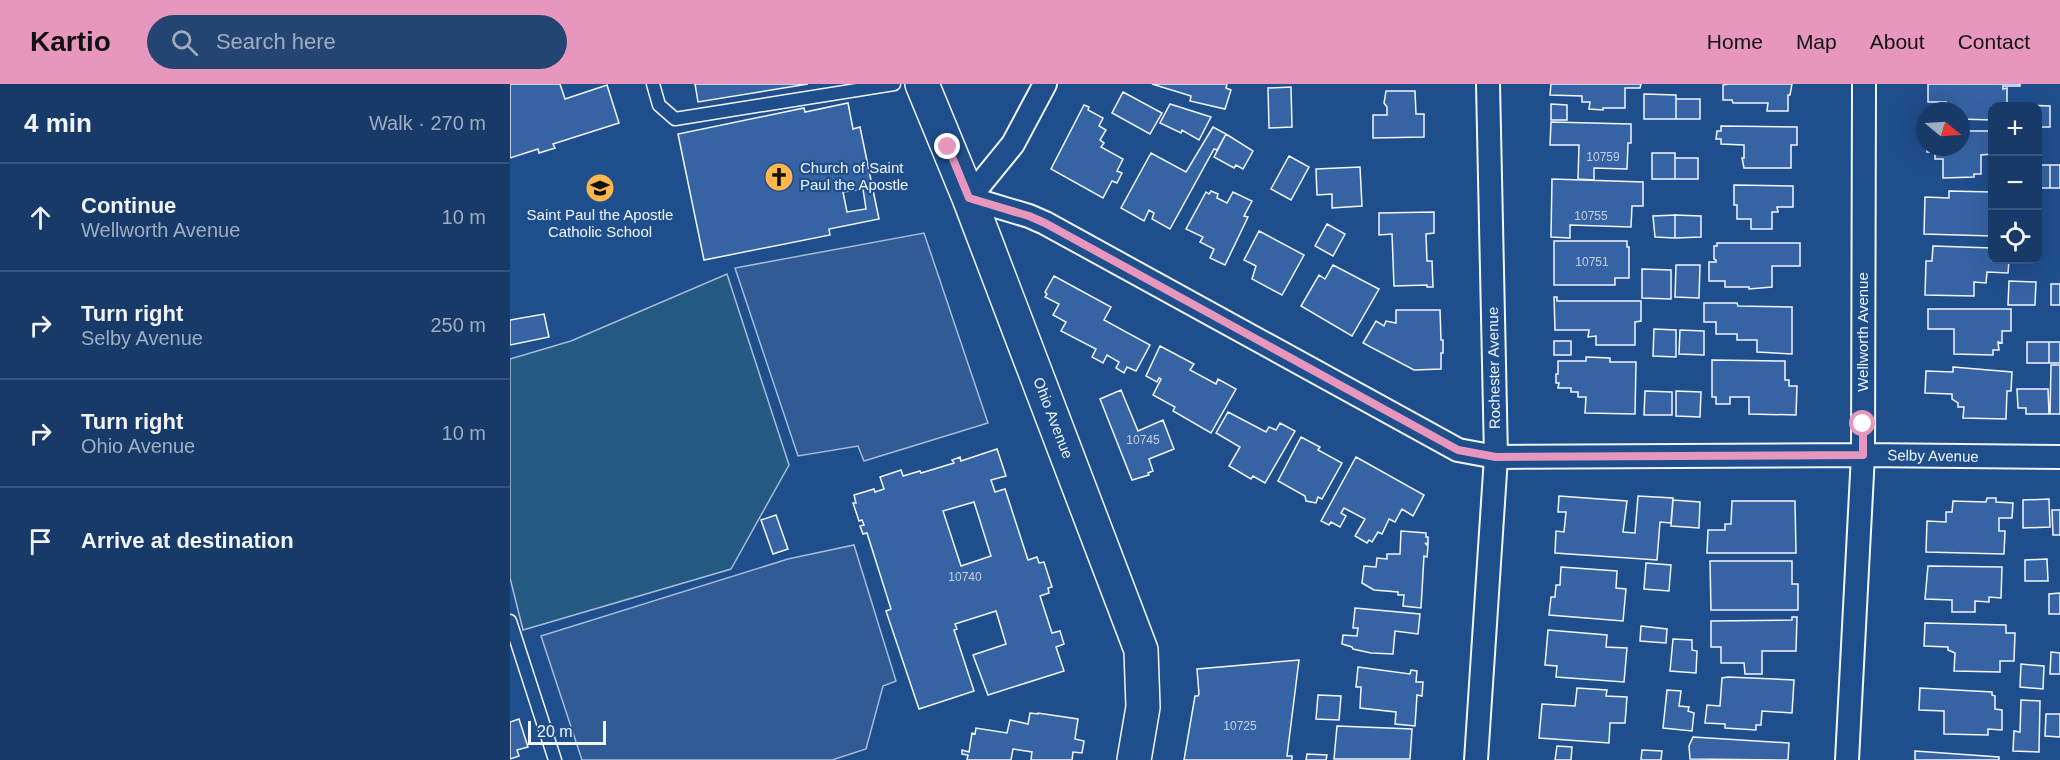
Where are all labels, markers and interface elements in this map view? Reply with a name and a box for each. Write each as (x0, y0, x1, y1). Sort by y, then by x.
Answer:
search box (147, 15, 567, 69)
text: Kartio (30, 26, 111, 57)
icon: search (168, 26, 201, 59)
text: Search here (216, 29, 336, 54)
text: Home (1707, 30, 1763, 53)
text: Map (1796, 30, 1837, 53)
text: About (1870, 30, 1925, 53)
text: Contact (1958, 30, 2030, 53)
north arrow (1916, 102, 1970, 156)
map controls (1988, 102, 2042, 264)
button: + (1988, 102, 2042, 156)
text: 4 min (24, 108, 92, 138)
text: Walk · 270 m (369, 112, 486, 134)
route end (934, 133, 960, 159)
house number: 10759 (1586, 150, 1620, 164)
button: − (1988, 156, 2042, 210)
place label: Church of Saint Paul the Apostle (800, 159, 908, 193)
church icon: Church of Saint Paul the Apostle (763, 161, 795, 193)
school or university icon: Saint Paul the Apostle Catholic School (584, 172, 616, 204)
text: Continue (81, 193, 176, 218)
icon: ahead (24, 201, 57, 234)
text: 10 m (442, 206, 486, 228)
place label: Saint Paul the Apostle Catholic School (527, 206, 673, 240)
house number: 10755 (1574, 209, 1608, 223)
button: locate (1988, 210, 2042, 264)
text: Wellworth Avenue (81, 219, 240, 241)
house number: 10751 (1575, 255, 1609, 269)
street label: Wellworth Avenue (1854, 272, 1871, 392)
text: Turn right (81, 301, 183, 326)
street label: Rochester Avenue (1484, 307, 1503, 429)
icon: right (24, 309, 57, 342)
text: 250 m (430, 314, 486, 336)
text: Selby Avenue (81, 327, 203, 349)
street label: Ohio Avenue (1030, 375, 1077, 461)
text: Turn right (81, 409, 183, 434)
route start (1849, 410, 1875, 436)
icon: right (24, 417, 57, 450)
text: 10 m (442, 422, 486, 444)
house number: 10745 (1126, 433, 1160, 447)
text: Ohio Avenue (81, 435, 195, 457)
street label: Selby Avenue (1887, 446, 1979, 465)
icon: arrive (24, 525, 57, 558)
text: Arrive at destination (81, 528, 294, 553)
house number: 10740 (948, 570, 982, 584)
scale bar (528, 718, 606, 746)
house number: 10725 (1223, 719, 1257, 733)
text: 20 m (537, 723, 573, 740)

